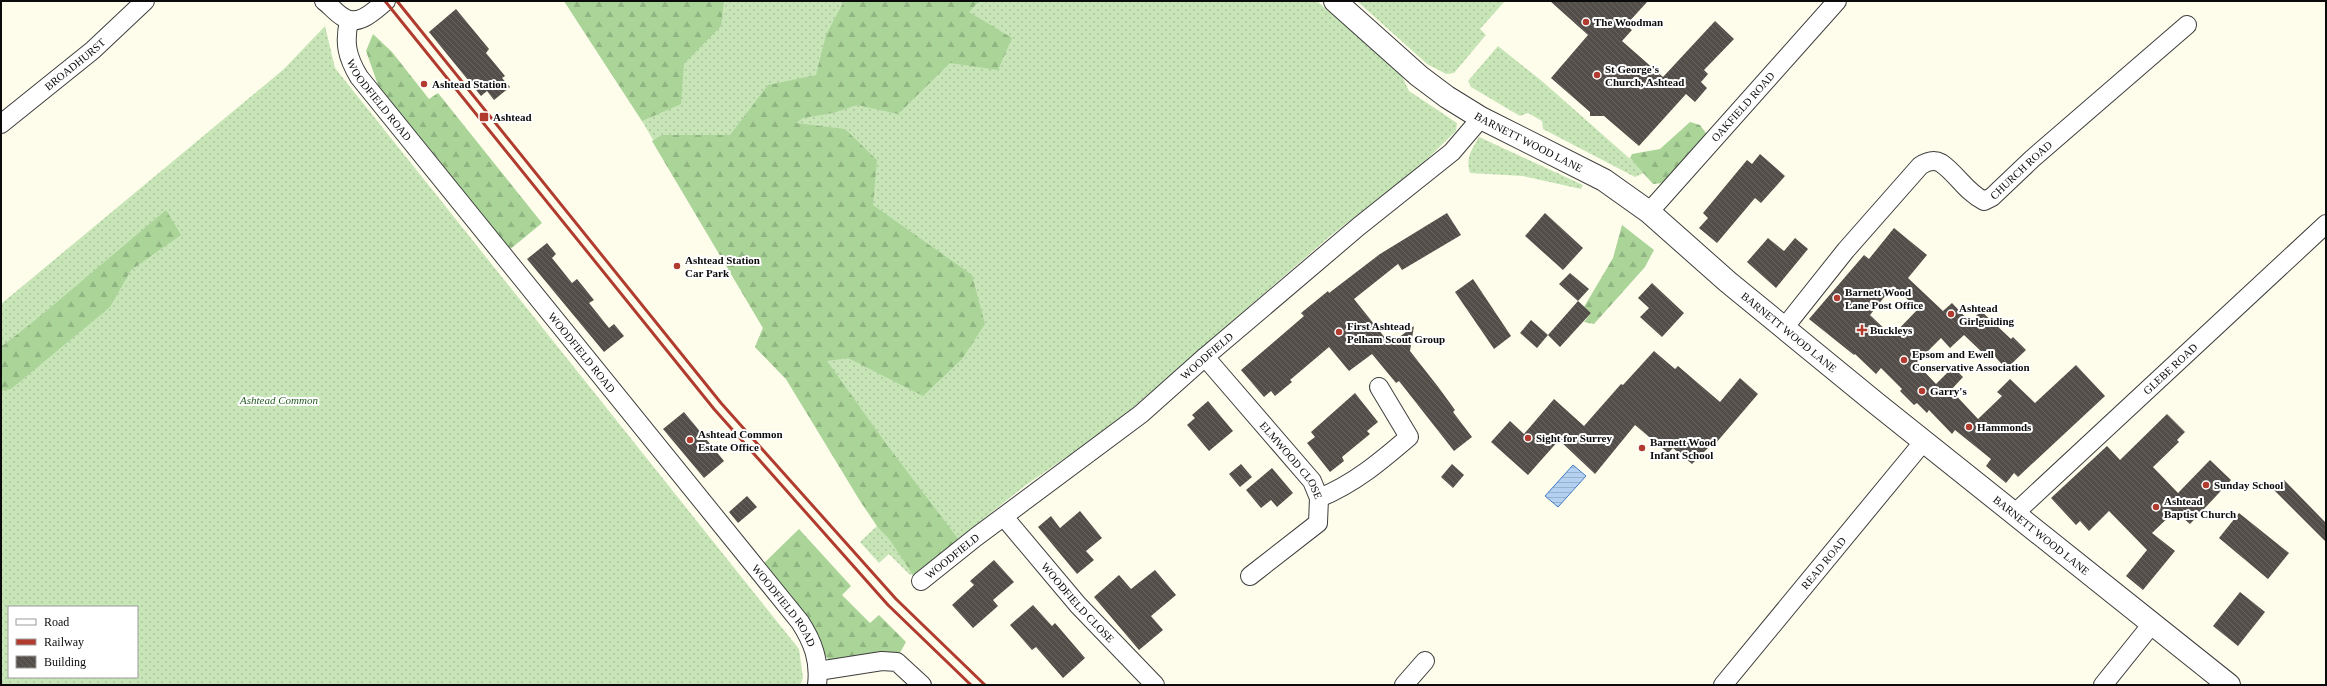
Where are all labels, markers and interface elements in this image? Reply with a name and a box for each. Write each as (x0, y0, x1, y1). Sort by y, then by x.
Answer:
place label: The Woodman (1594, 16, 1663, 28)
marker: The Woodman (1581, 17, 1591, 27)
street label: BROADHURST (42, 36, 108, 93)
street label: WOODFIELD ROAD (345, 57, 414, 143)
place label: St George's Church, Ashtead (1605, 63, 1684, 88)
street label: OAKFIELD ROAD (1709, 69, 1777, 144)
marker: St George's Church, Ashtead (1592, 70, 1602, 80)
place label: Ashtead Station (432, 78, 507, 90)
marker: Ashtead Station (419, 79, 429, 89)
street label: BARNETT WOOD LANE (1472, 110, 1585, 174)
marker: Ashtead (478, 111, 490, 123)
place label: Ashtead (493, 111, 532, 123)
street label: CHURCH ROAD (1988, 139, 2054, 202)
place label: Ashtead Station Car Park (685, 254, 760, 279)
marker: Ashtead Station Car Park (672, 261, 682, 271)
place label: Barnett Wood Lane Post Office (1845, 286, 1923, 311)
street label: BARNETT WOOD LANE (1739, 289, 1839, 375)
marker: Barnett Wood Lane Post Office (1832, 293, 1842, 303)
place label: Ashtead Girlguiding (1959, 302, 2015, 327)
marker: Ashtead Girlguiding (1946, 309, 1956, 319)
street label: WOODFIELD ROAD (546, 310, 618, 395)
place label: First Ashtead Pelham Scout Group (1347, 320, 1445, 345)
place label: Buckleys (1870, 324, 1913, 336)
marker: Buckleys (1857, 325, 1867, 335)
marker: First Ashtead Pelham Scout Group (1334, 327, 1344, 337)
street label: WOODFIELD (1178, 330, 1235, 382)
street label: GLEBE ROAD (2141, 341, 2200, 397)
place label: Epsom and Ewell Conservative Association (1912, 348, 2030, 373)
marker: Epsom and Ewell Conservative Association (1899, 355, 1909, 365)
place label: Garry's (1930, 385, 1967, 397)
marker: Garry's (1917, 386, 1927, 396)
park label: Ashtead Common (239, 394, 318, 406)
street label: ELMWOOD CLOSE (1258, 419, 1325, 501)
place label: Hammonds (1977, 421, 2032, 433)
marker: Hammonds (1964, 422, 1974, 432)
place label: Ashtead Common Estate Office (698, 428, 783, 453)
place label: Sight for Surrey (1536, 432, 1612, 444)
marker: Sight for Surrey (1523, 433, 1533, 443)
marker: Ashtead Common Estate Office (685, 435, 695, 445)
place label: Barnett Wood Infant School (1650, 436, 1716, 461)
marker: Barnett Wood Infant School (1637, 443, 1647, 453)
place label: Sunday School (2214, 479, 2283, 491)
marker: Sunday School (2201, 480, 2211, 490)
street label: BARNETT WOOD LANE (1991, 493, 2092, 577)
place label: Ashtead Baptist Church (2164, 495, 2236, 520)
marker: Ashtead Baptist Church (2151, 502, 2161, 512)
street label: WOODFIELD (923, 531, 982, 581)
street label: READ ROAD (1799, 535, 1848, 592)
street label: WOODFIELD CLOSE (1039, 560, 1117, 645)
street label: WOODFIELD ROAD (750, 562, 818, 648)
legend (8, 606, 138, 678)
text: Road (44, 615, 69, 629)
text: Railway (44, 635, 84, 649)
text: Building (44, 655, 86, 669)

